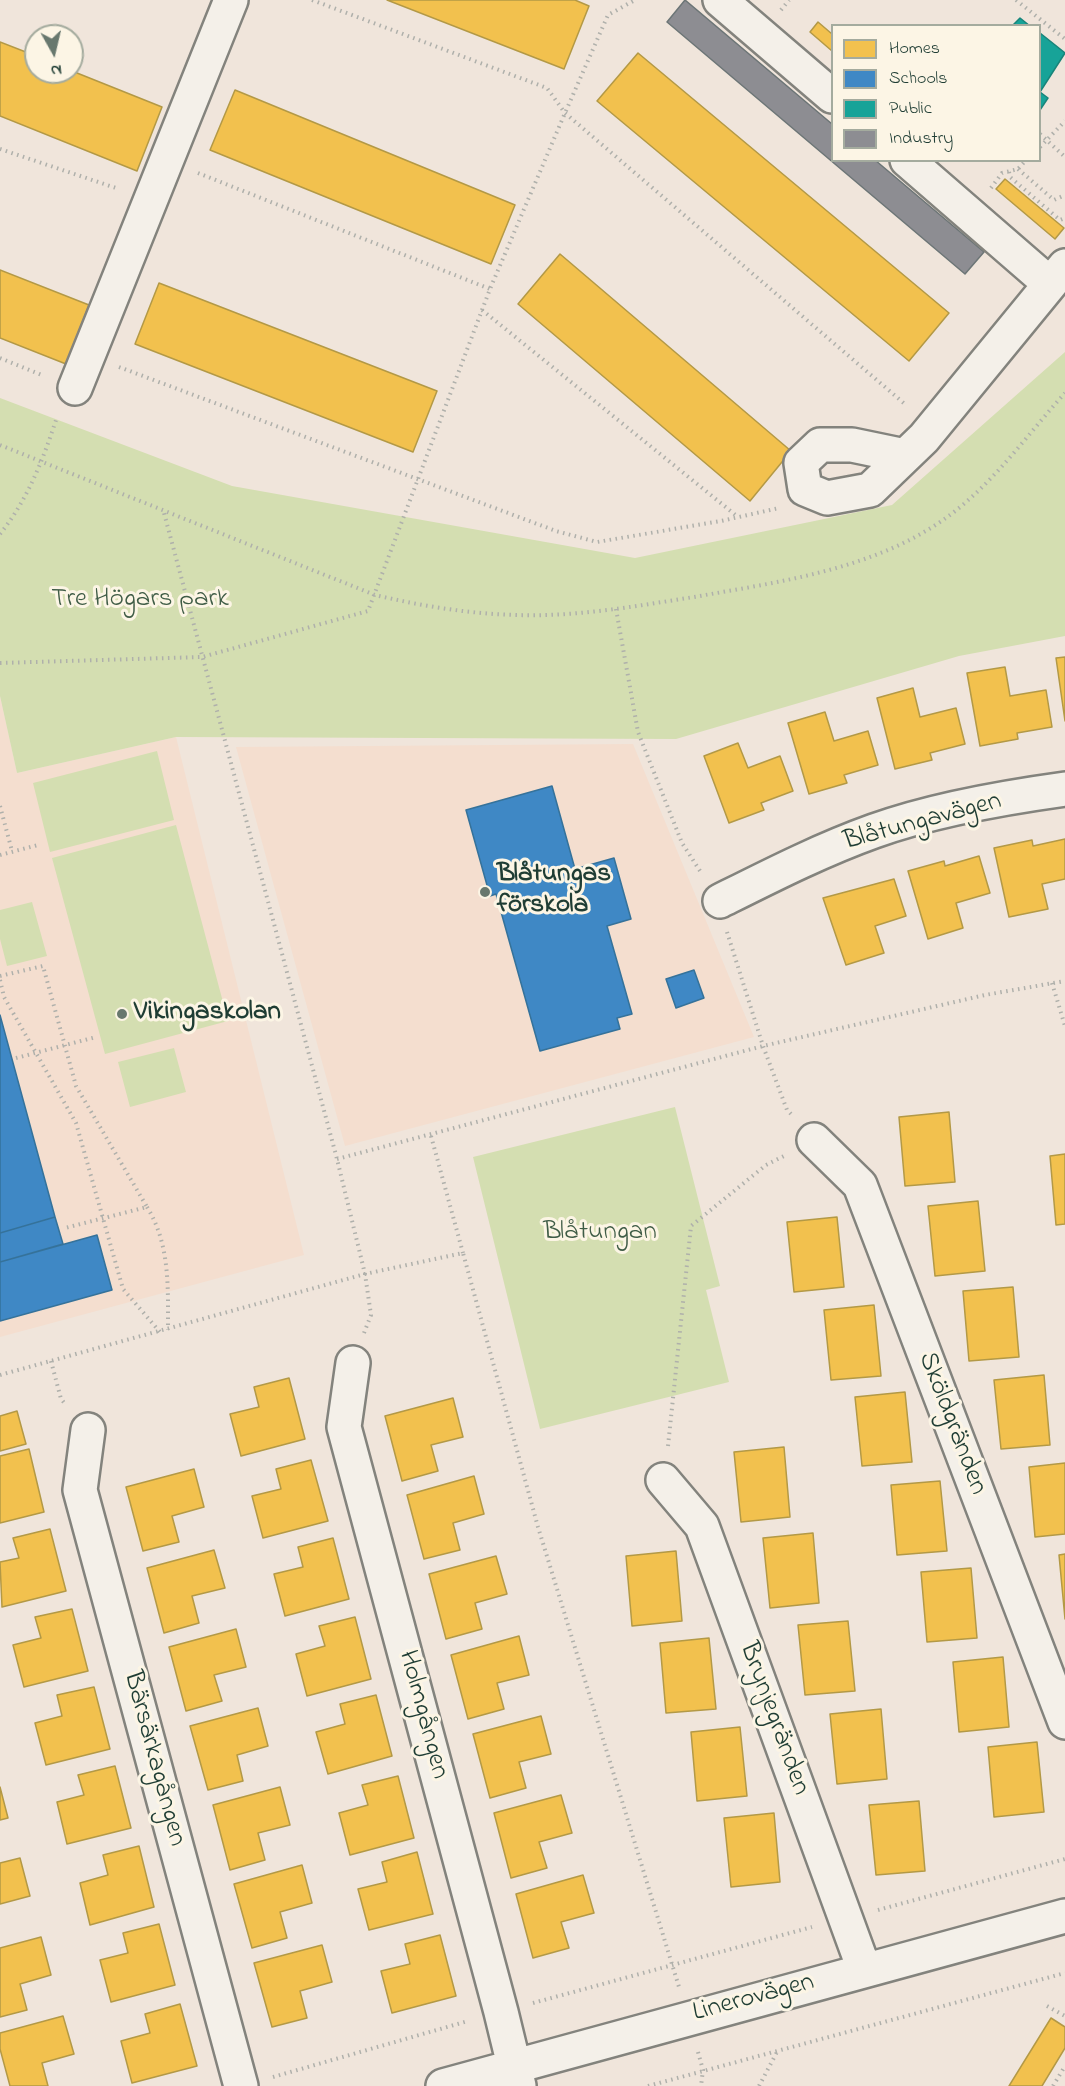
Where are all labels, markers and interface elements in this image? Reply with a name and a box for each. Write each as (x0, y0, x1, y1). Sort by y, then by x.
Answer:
north arrow (24, 24, 84, 84)
legend (831, 24, 1041, 162)
text: Homes (889, 36, 940, 62)
text: N (49, 57, 63, 82)
text: Schools (889, 66, 947, 92)
text: Public (889, 96, 932, 122)
text: Industry (889, 126, 953, 152)
park label: Tre Högars park (51, 585, 229, 617)
street label: Blåtungavägen (841, 786, 1005, 860)
place label: Blåtungas förskola (497, 860, 611, 923)
marker: Blåtungas förskola (478, 885, 492, 899)
place label: Vikingaskolan (134, 998, 281, 1030)
marker: Vikingaskolan (115, 1007, 129, 1021)
park label: Blåtungan (543, 1218, 657, 1250)
street label: Sköldgränden (909, 1348, 993, 1500)
street label: Brynjegränden (730, 1638, 816, 1800)
street label: Holmgången (389, 1647, 455, 1783)
street label: Bärsärkagången (114, 1668, 192, 1850)
street label: Linerovägen (690, 1967, 818, 2031)

